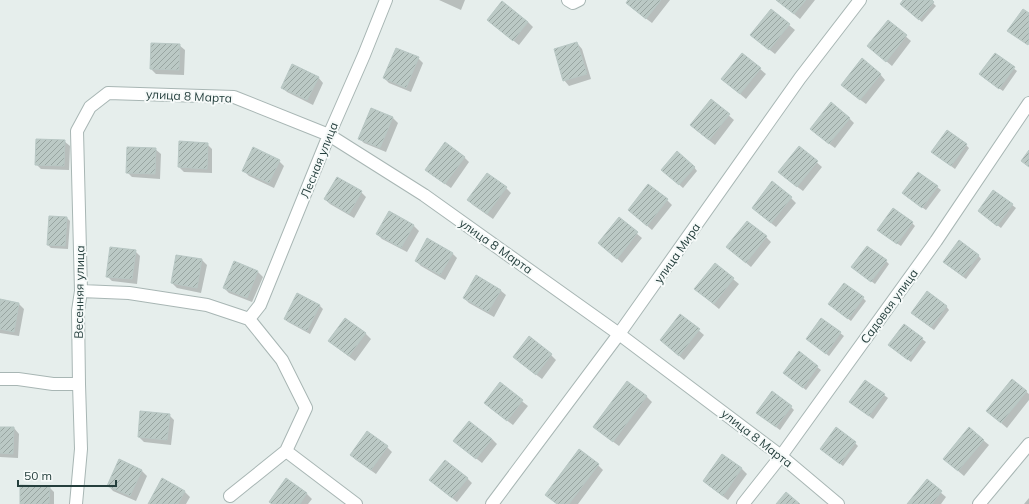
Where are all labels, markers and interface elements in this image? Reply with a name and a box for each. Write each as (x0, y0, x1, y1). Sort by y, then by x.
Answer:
street label: улица 8 Марта (146, 86, 232, 106)
street label: Лесная улица (297, 120, 341, 200)
street label: улица 8 Марта (456, 215, 536, 277)
street label: улица Мира (651, 220, 703, 286)
street label: Весенняя улица (71, 245, 87, 339)
street label: Садовая улица (857, 266, 921, 346)
street label: улица 8 Марта (718, 406, 796, 470)
scale bar (18, 462, 116, 488)
text: 50 m (24, 468, 52, 483)

